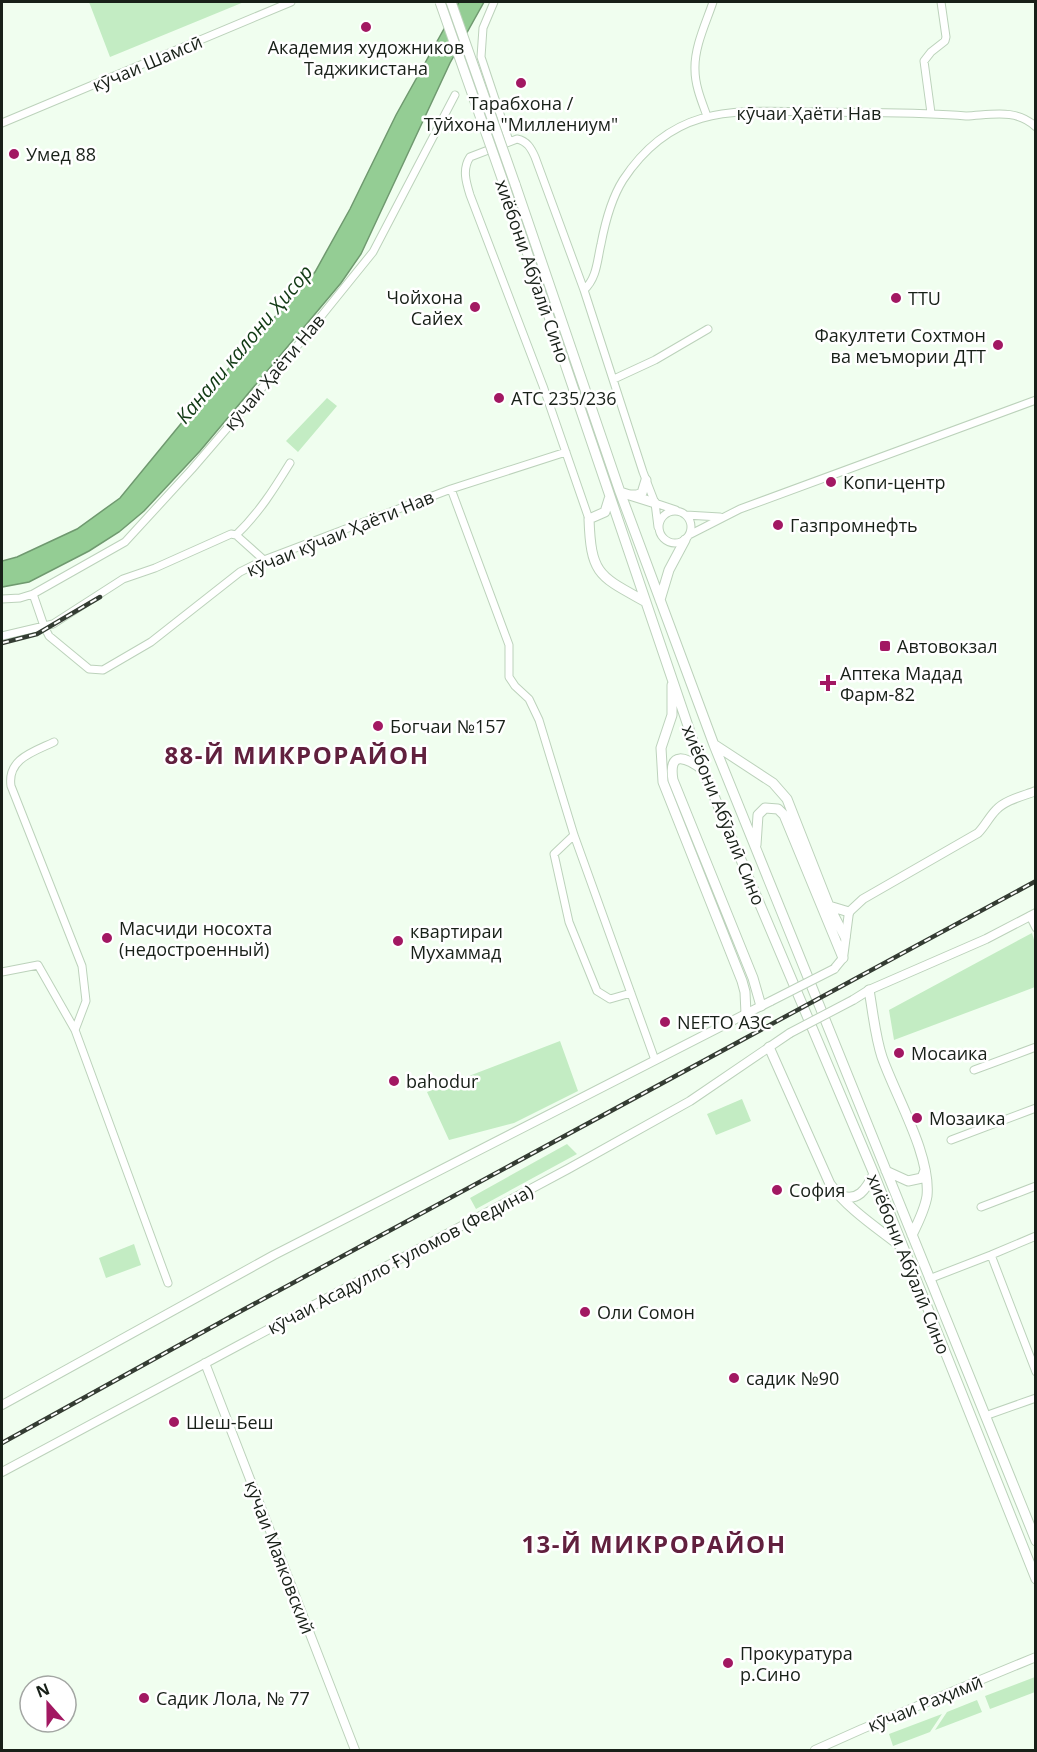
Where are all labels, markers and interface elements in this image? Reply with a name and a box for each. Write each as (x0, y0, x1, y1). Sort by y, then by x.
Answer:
marker: Академия художников Таджикистана (359, 20, 373, 34)
street label: кӯчаи Шамсӣ (88, 29, 206, 97)
place label: Академия художников Таджикистана (268, 35, 464, 80)
marker: Тарабхона / Тӯйхона "Миллениум" (514, 76, 528, 90)
place label: Тарабхона / Тӯйхона "Миллениум" (424, 91, 618, 136)
street label: кӯчаи Ҳаёти Нав (737, 101, 881, 125)
place label: Умед 88 (26, 142, 96, 166)
marker: Умед 88 (7, 147, 21, 161)
street label: хиёбони Абӯалӣ Сино (490, 176, 576, 366)
water label: Канали калони Ҳисор (169, 259, 319, 429)
place label: Чойхона Сайех (387, 285, 464, 330)
place label: TTU (908, 286, 941, 310)
marker: TTU (889, 291, 903, 305)
marker: Чойхона Сайех (468, 300, 482, 314)
street label: кӯчаи Ҳаёти Нав (218, 309, 330, 435)
place label: Факултети Сохтмон ва меъмории ДТТ (814, 323, 986, 368)
marker: Факултети Сохтмон ва меъмории ДТТ (991, 338, 1005, 352)
place label: АТС 235/236 (511, 386, 617, 410)
marker: АТС 235/236 (492, 391, 506, 405)
place label: Копи-центр (843, 470, 945, 494)
marker: Копи-центр (824, 475, 838, 489)
street label: кӯчаи кӯчаи Ҳаёти Нав (243, 484, 437, 582)
place label: Газпромнефть (790, 513, 918, 537)
marker: Газпромнефть (771, 518, 785, 532)
place label: Автовокзал (897, 634, 998, 658)
marker: Автовокзал (878, 639, 892, 653)
place label: Аптека Мадад Фарм-82 (840, 661, 962, 706)
marker: Аптека Мадад Фарм-82 (821, 676, 835, 690)
place label: Богчаи №157 (390, 714, 506, 738)
marker: Богчаи №157 (371, 719, 385, 733)
street label: хиёбони Абӯалӣ Сино (677, 721, 771, 909)
district label: 88-Й МИКРОРАЙОН (164, 738, 430, 771)
place label: Масчиди носохта (недостроенный) (119, 916, 272, 961)
place label: квартираи Мухаммад (410, 919, 503, 964)
marker: Масчиди носохта (недостроенный) (100, 931, 114, 945)
marker: квартираи Мухаммад (391, 934, 405, 948)
place label: NEFTO АЗС (677, 1010, 772, 1034)
marker: NEFTO АЗС (658, 1015, 672, 1029)
place label: Мосаика (911, 1041, 987, 1065)
marker: Мосаика (892, 1046, 906, 1060)
place label: bahodur (406, 1069, 479, 1093)
marker: bahodur (387, 1074, 401, 1088)
place label: Мозаика (929, 1106, 1005, 1130)
marker: Мозаика (910, 1111, 924, 1125)
street label: хиёбони Абӯалӣ Сино (862, 1170, 956, 1358)
place label: София (789, 1178, 845, 1202)
street label: кӯчаи Асадулло Ғуломов (Федина) (263, 1179, 537, 1339)
marker: София (770, 1183, 784, 1197)
place label: Оли Сомон (597, 1300, 695, 1324)
marker: Оли Сомон (578, 1305, 592, 1319)
place label: садик №90 (746, 1366, 839, 1390)
marker: садик №90 (727, 1371, 741, 1385)
place label: Шеш-Беш (186, 1410, 274, 1434)
marker: Шеш-Беш (167, 1415, 181, 1429)
street label: кӯчаи Маяковский (240, 1477, 320, 1637)
district label: 13-Й МИКРОРАЙОН (521, 1527, 787, 1560)
place label: Прокуратура р.Сино (740, 1641, 853, 1686)
marker: Прокуратура р.Сино (721, 1656, 735, 1670)
street label: кӯчаи Раҳимӣ (864, 1669, 986, 1737)
north arrow (18, 1674, 78, 1734)
text: N (33, 1677, 53, 1703)
place label: Садик Лола, № 77 (156, 1686, 310, 1710)
marker: Садик Лола, № 77 (137, 1691, 151, 1705)

